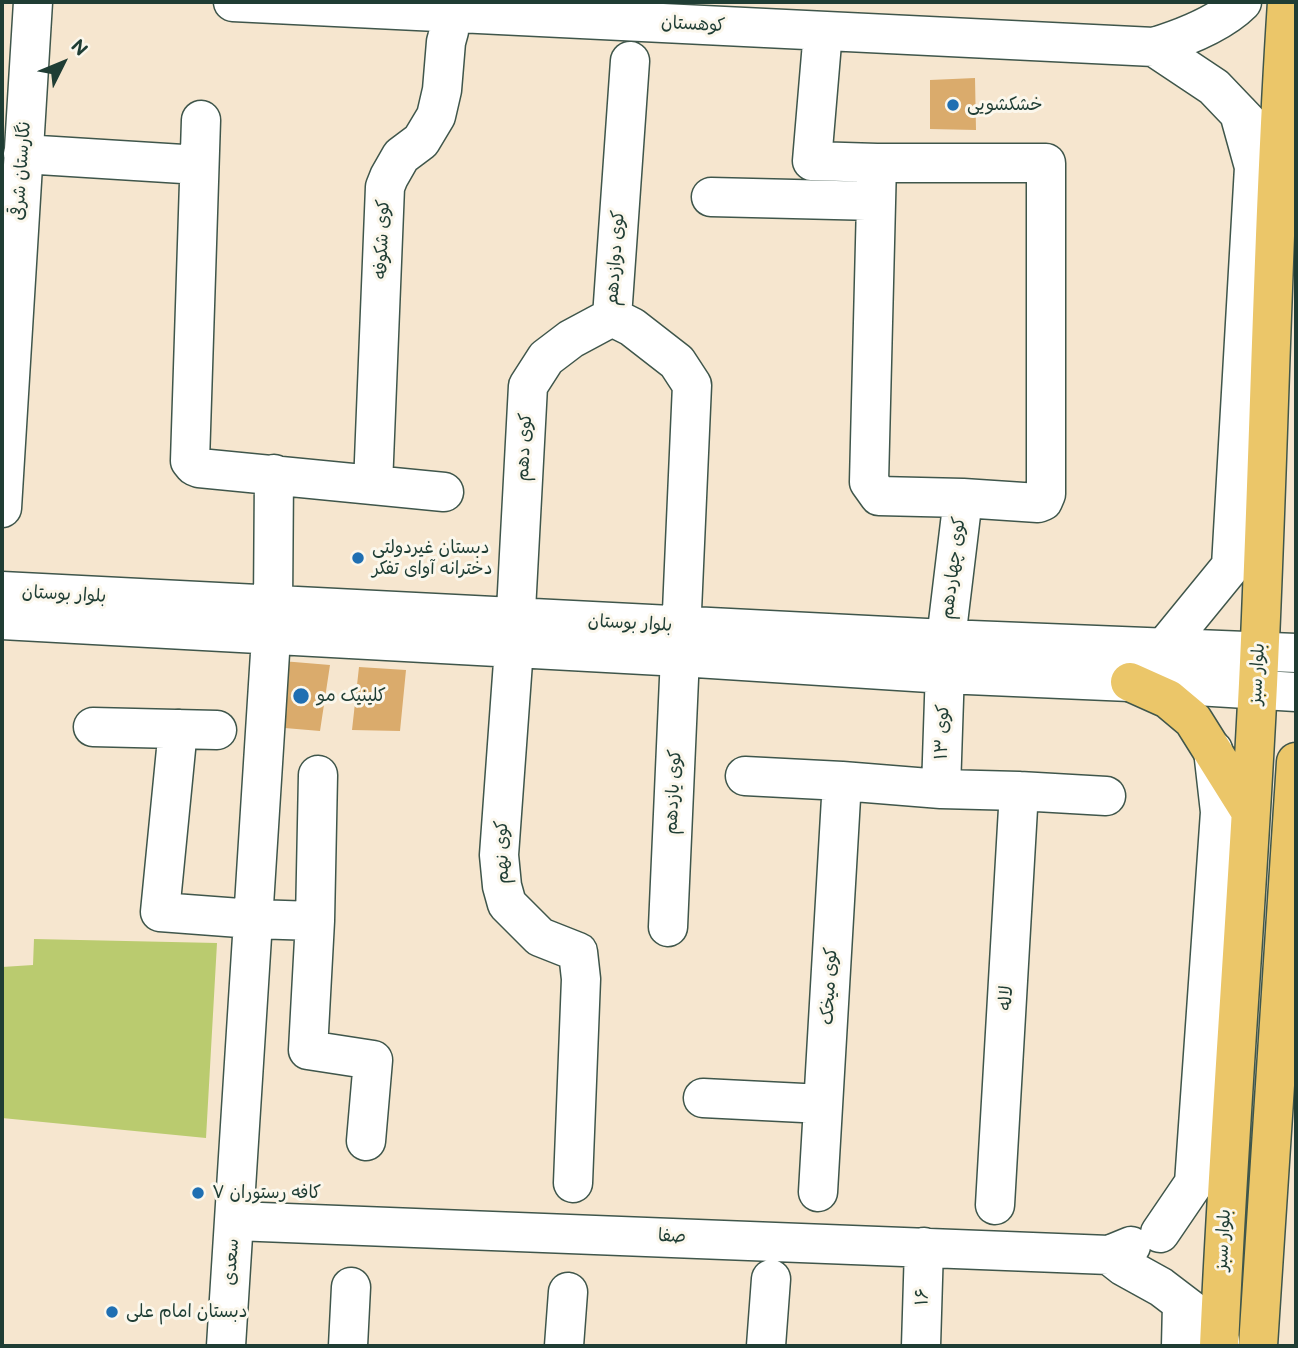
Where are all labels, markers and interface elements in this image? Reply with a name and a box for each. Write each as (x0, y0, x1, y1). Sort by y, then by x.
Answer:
street label: کوهستان (660, 13, 726, 37)
north arrow (28, 28, 98, 98)
text: N (65, 35, 92, 61)
place label: خشکشویی (967, 94, 1043, 116)
marker: خشکشویی (945, 97, 961, 113)
street label: نگارستان شرقی (8, 121, 36, 221)
street label: کوی شکوفه (371, 199, 395, 279)
street label: کوی دوازدهم (602, 210, 630, 306)
street label: کوی دهم (512, 412, 538, 482)
street label: کوی چهاردهم (937, 516, 971, 620)
place label: دبستان غیردولتی دخترانه آوای تفکر (372, 537, 492, 580)
marker: دبستان غیردولتی دخترانه آوای تفکر (350, 550, 366, 566)
street label: بلوار بوستان (21, 582, 107, 608)
street label: بلوار بوستان (587, 611, 673, 637)
street label: بلوار سبز (1246, 642, 1270, 706)
place label: کلینیک مو (317, 685, 386, 707)
marker: کلینیک مو (291, 686, 311, 706)
street label: کوی ۱۳ (931, 704, 955, 760)
street label: کوی یازدهم (661, 749, 687, 835)
street label: کوی نهم (492, 820, 514, 884)
street label: کوی میخک (817, 947, 843, 1025)
street label: لاله (996, 985, 1018, 1011)
place label: کافه رستوران ۷ (212, 1182, 321, 1204)
marker: کافه رستوران ۷ (190, 1185, 206, 1201)
street label: بلوار سبز (1212, 1208, 1236, 1272)
street label: صفا (658, 1226, 686, 1248)
street label: سعدی (220, 1238, 244, 1286)
street label: ۱۶ (912, 1288, 934, 1306)
place label: دبستان امام علی (126, 1301, 248, 1323)
marker: دبستان امام علی (104, 1304, 120, 1320)

